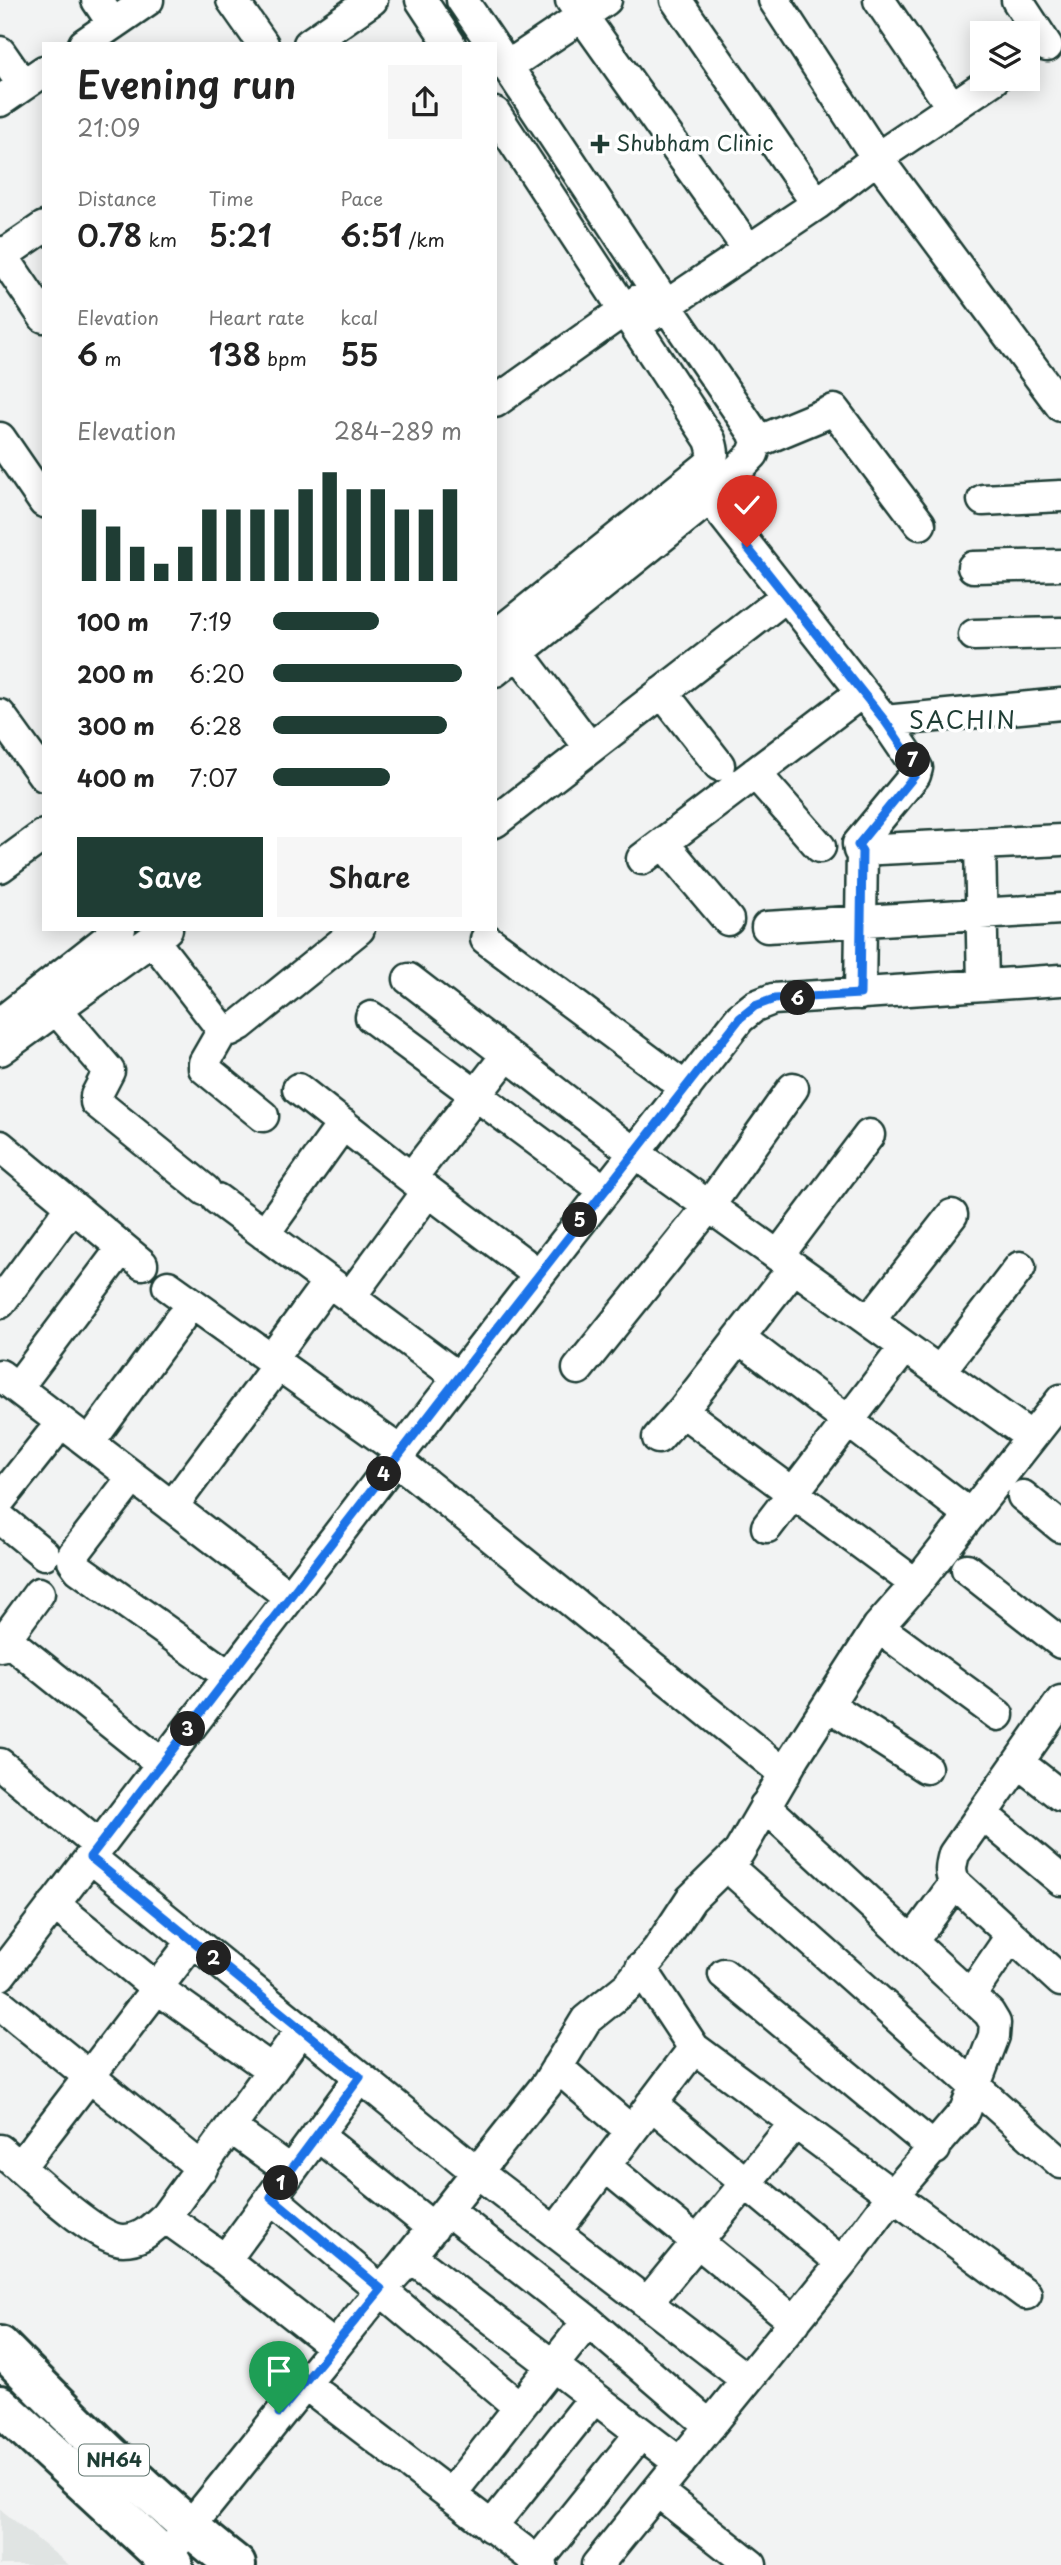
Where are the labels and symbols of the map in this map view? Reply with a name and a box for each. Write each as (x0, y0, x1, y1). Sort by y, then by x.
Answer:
place label: Shubham Clinic (616, 126, 773, 158)
marker: Shubham Clinic (590, 134, 610, 154)
pin (717, 475, 777, 547)
district label: SACHIN (909, 701, 1017, 737)
pin: 7 (895, 742, 930, 778)
pin: 6 (780, 981, 816, 1016)
pin: 5 (562, 1202, 598, 1238)
pin: 4 (366, 1456, 402, 1492)
pin: 3 (170, 1712, 206, 1746)
pin: 2 (196, 1940, 232, 1976)
pin: 1 (264, 2166, 298, 2200)
pin (249, 2341, 309, 2413)
road number: NH64 (79, 2444, 149, 2476)

